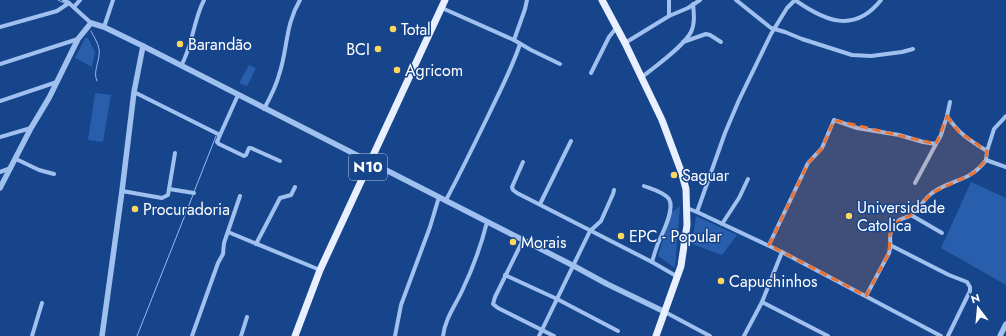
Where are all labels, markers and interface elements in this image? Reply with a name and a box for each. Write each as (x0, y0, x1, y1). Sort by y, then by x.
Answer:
place label: Total (401, 18, 431, 41)
marker: Total (388, 24, 398, 34)
place label: Barandão (188, 33, 252, 56)
place label: BCI (346, 38, 370, 61)
marker: Barandão (175, 39, 185, 49)
marker: BCI (373, 44, 383, 54)
place label: Agricom (405, 59, 463, 82)
marker: Agricom (392, 65, 402, 75)
road number: N10 (349, 154, 387, 180)
place label: Saguar (682, 164, 730, 187)
marker: Saguar (669, 170, 679, 180)
place label: Universidade Catolica (857, 196, 945, 237)
place label: Procuradoria (143, 198, 230, 221)
marker: Procuradoria (130, 204, 140, 214)
marker: Universidade Catolica (844, 211, 854, 221)
place label: EPC - Popular (629, 225, 722, 248)
place label: Morais (521, 231, 567, 254)
marker: EPC - Popular (616, 231, 626, 241)
marker: Morais (508, 237, 518, 247)
place label: Capuchinhos (729, 270, 817, 293)
marker: Capuchinhos (716, 276, 726, 286)
north arrow (958, 288, 998, 328)
text: N (969, 289, 982, 307)

